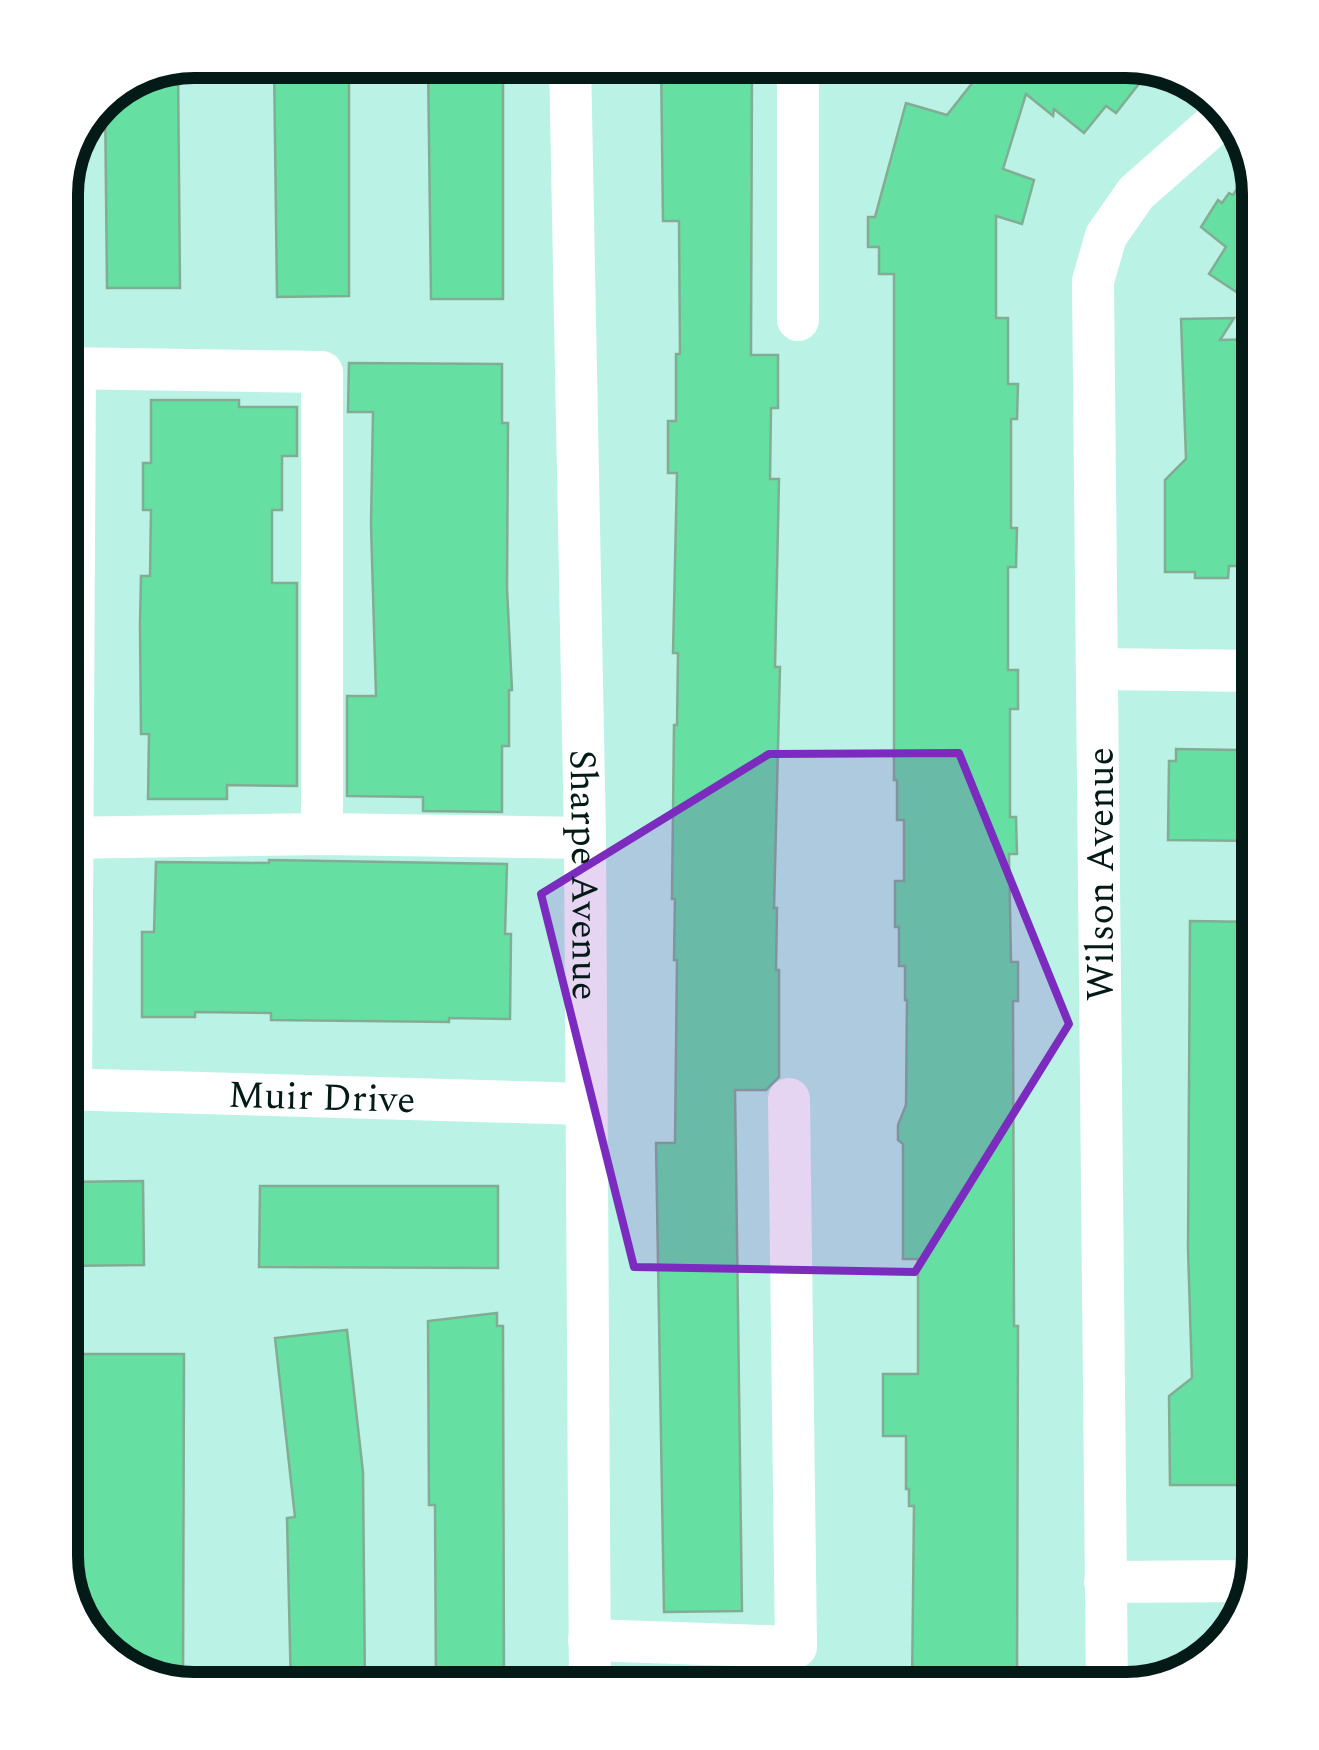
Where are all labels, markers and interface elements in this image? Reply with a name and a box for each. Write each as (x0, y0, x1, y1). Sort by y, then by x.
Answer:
street label: Wilson Avenue (1073, 747, 1131, 1001)
street label: Sharpe Avenue (552, 749, 613, 1001)
street label: Muir Drive (227, 1067, 416, 1130)

